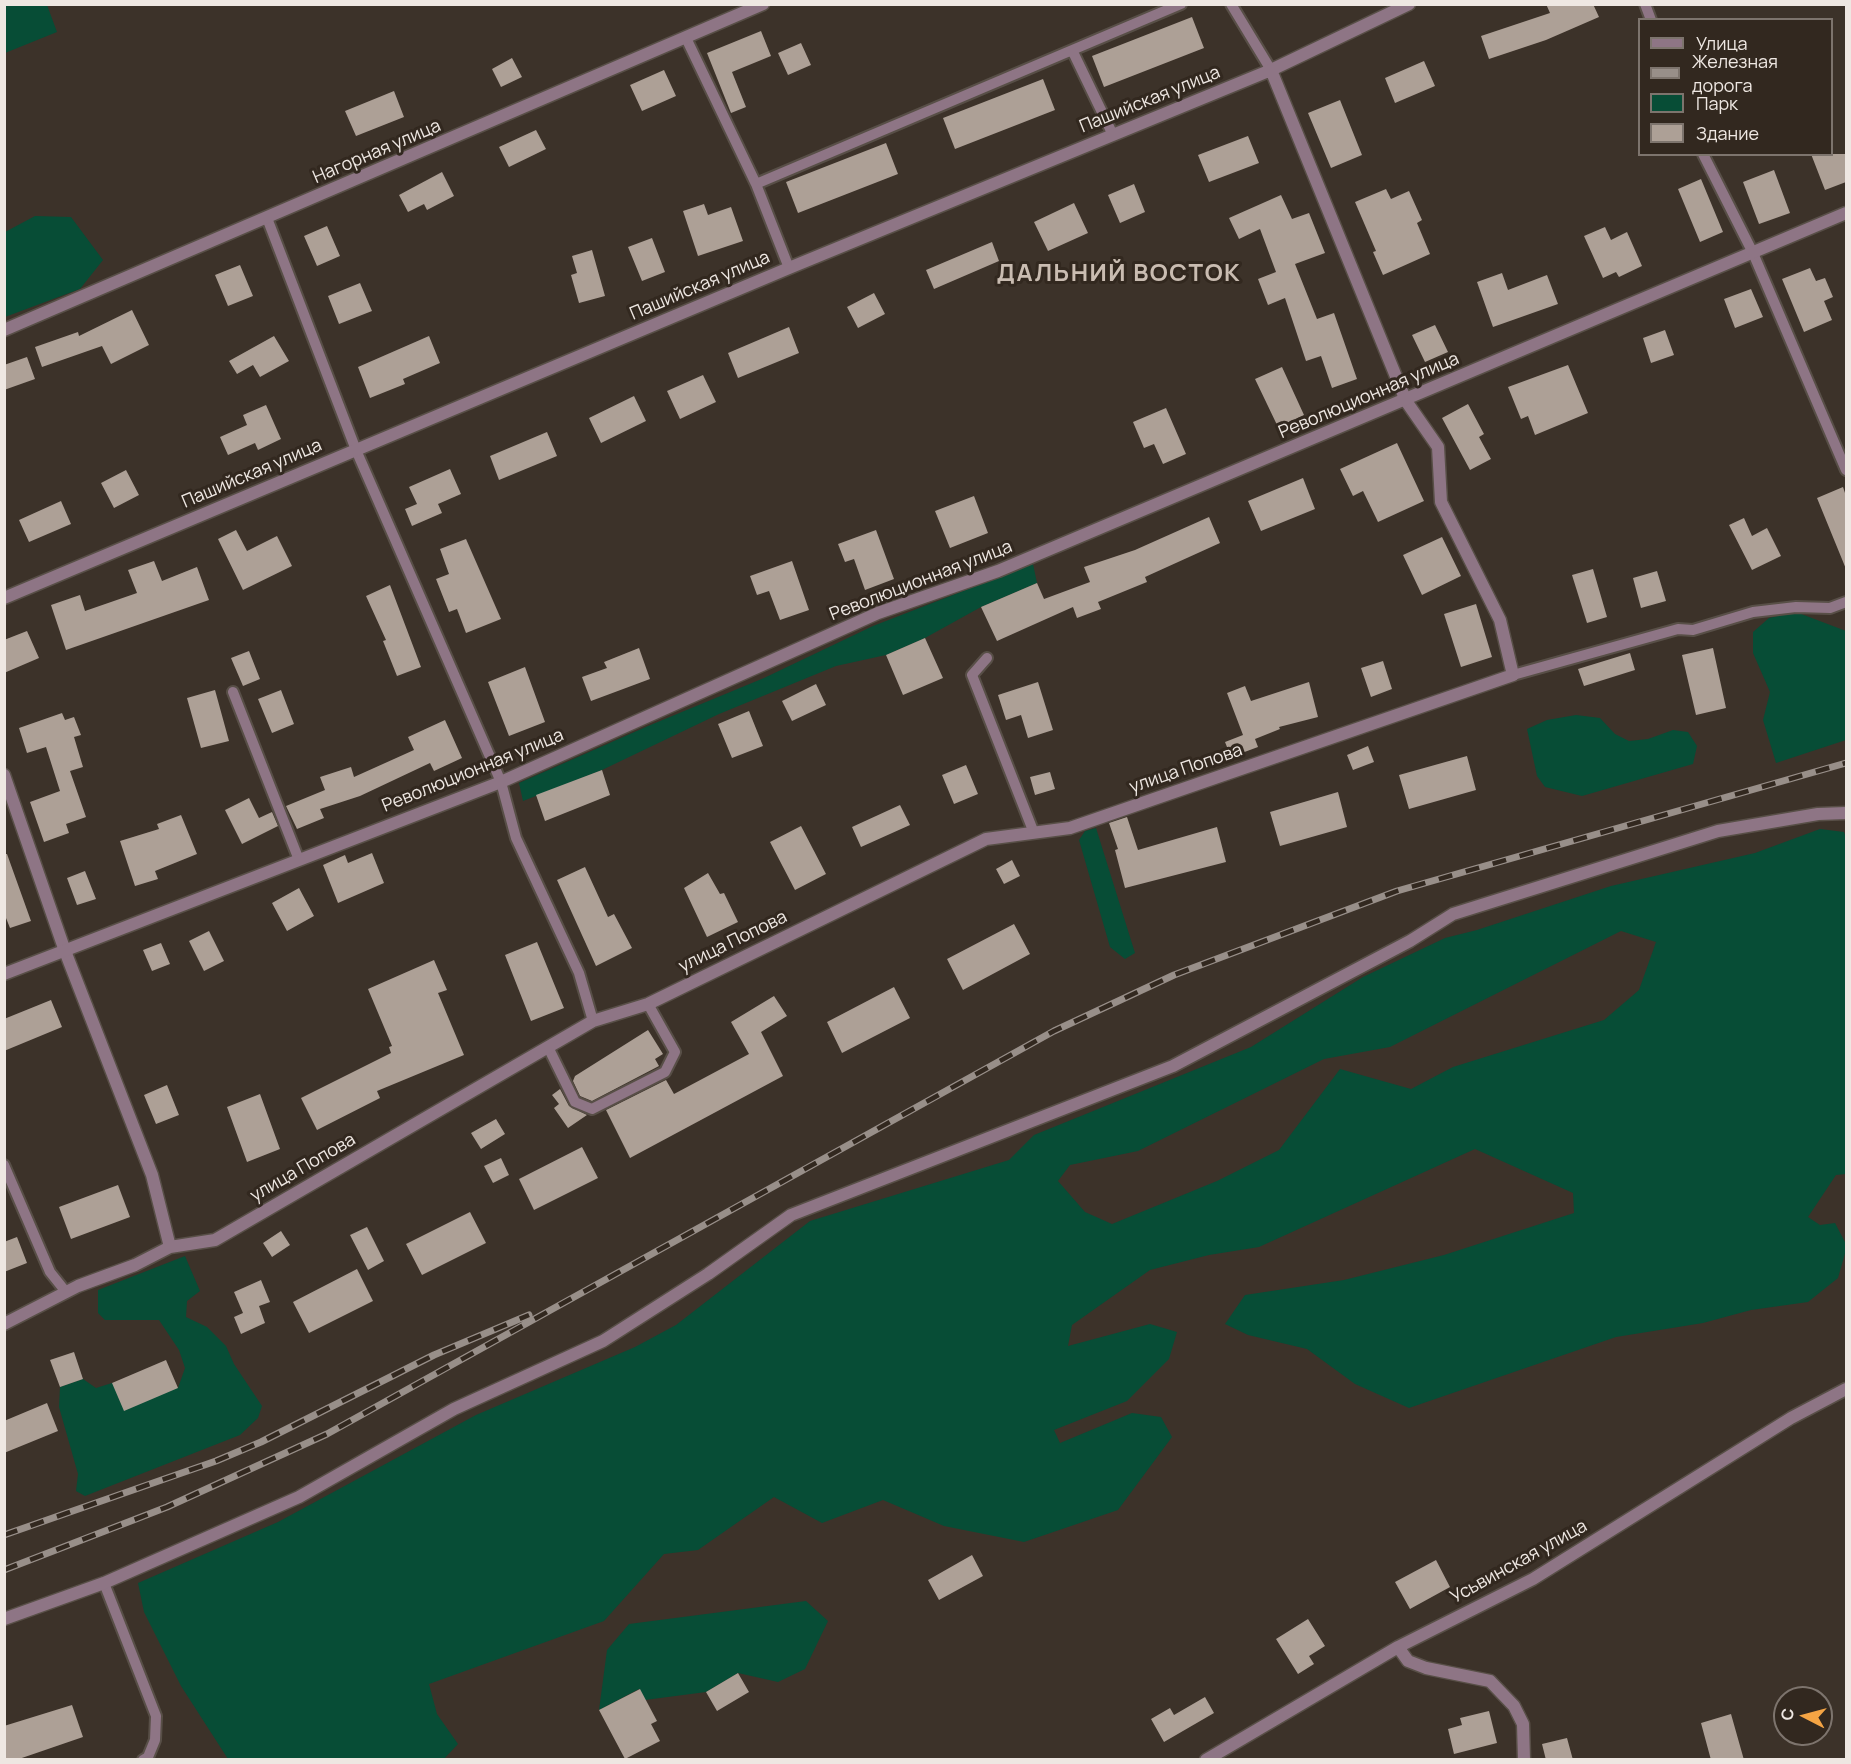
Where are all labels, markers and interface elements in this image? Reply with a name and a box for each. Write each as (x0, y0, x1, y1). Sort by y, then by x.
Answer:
legend (1638, 18, 1833, 156)
text: Улица (1696, 31, 1748, 55)
text: Железная дорога (1692, 49, 1778, 97)
street label: Пашийская улица (1076, 62, 1224, 138)
text: Парк (1696, 91, 1738, 115)
street label: Нагорная улица (310, 115, 444, 189)
text: Здание (1696, 121, 1759, 145)
street label: Пашийская улица (627, 247, 773, 325)
district label: ДАЛЬНИЙ ВОСТОК (997, 260, 1241, 288)
street label: Революционная улица (1276, 348, 1462, 444)
street label: Пашийская улица (179, 435, 325, 513)
street label: Революционная улица (827, 536, 1015, 626)
street label: Революционная улица (379, 725, 567, 817)
street label: улица Попова (1127, 740, 1245, 798)
street label: улица Попова (675, 906, 791, 978)
street label: улица Попова (246, 1129, 360, 1207)
street label: Усьвинская улица (1447, 1515, 1591, 1609)
north arrow (1773, 1686, 1833, 1746)
text: С (1776, 1707, 1799, 1721)

